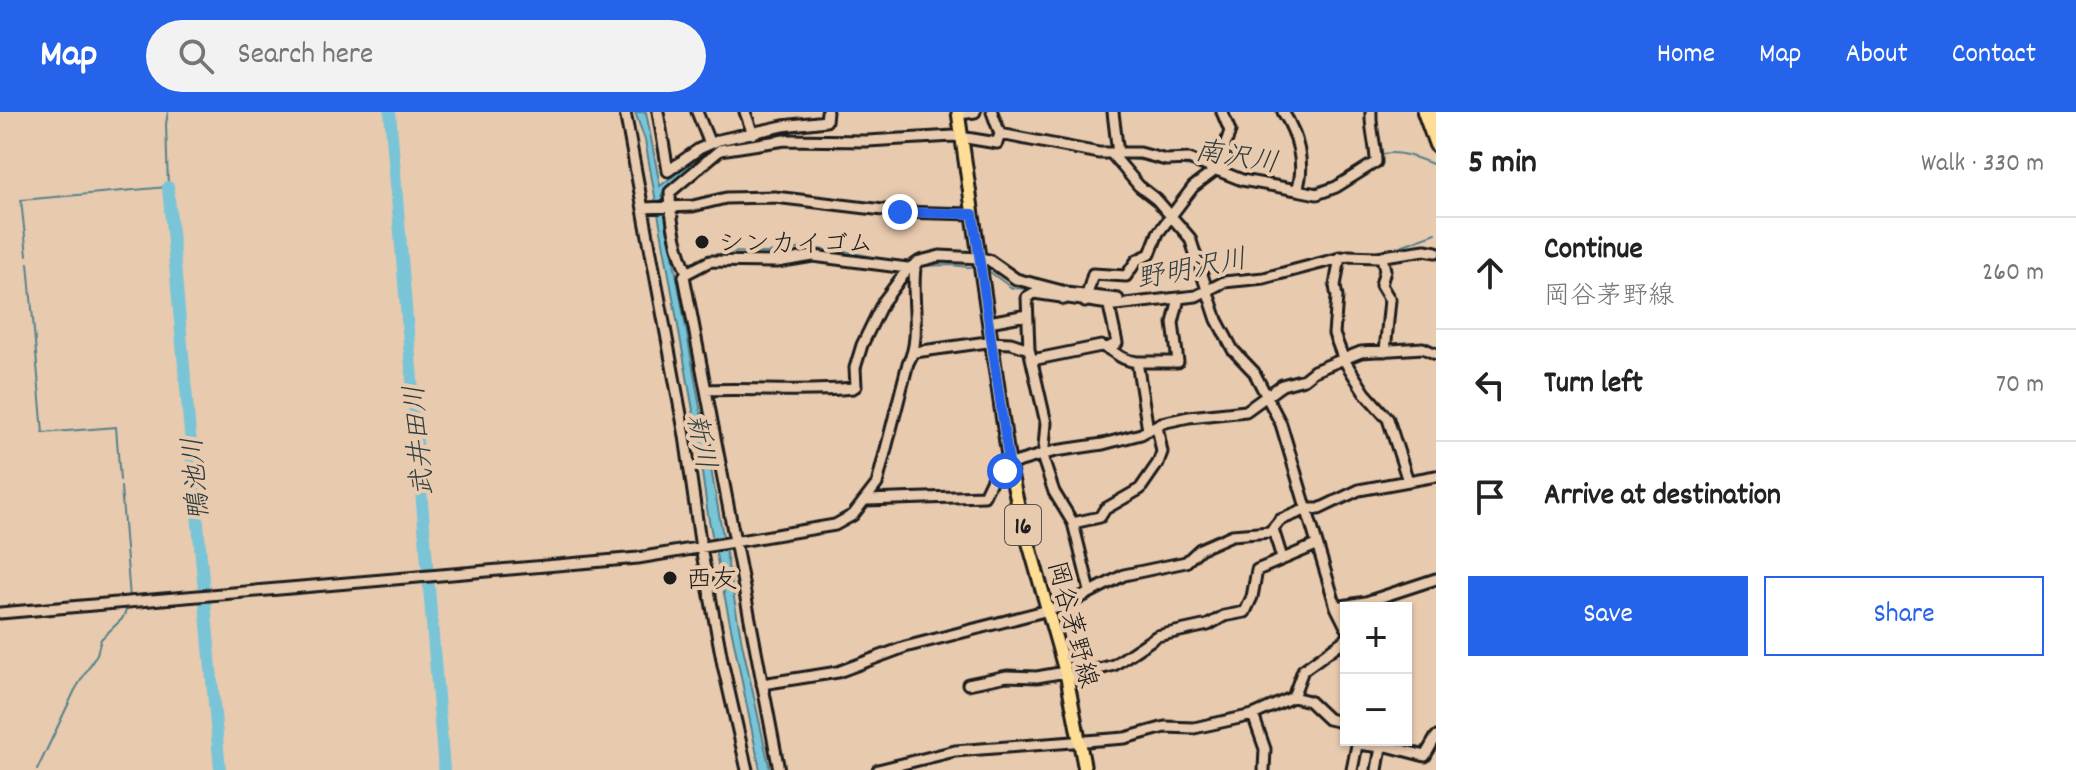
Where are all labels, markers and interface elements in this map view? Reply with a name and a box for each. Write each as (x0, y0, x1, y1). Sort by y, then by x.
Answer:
search box (146, 20, 706, 92)
text: Map (40, 29, 98, 84)
icon: search (174, 34, 218, 78)
text: Search here (238, 35, 373, 78)
text: Home (1657, 36, 1715, 76)
text: Map (1759, 36, 1801, 76)
text: About (1845, 36, 1908, 76)
text: Contact (1952, 36, 2036, 76)
water label: 南沢川 (1192, 134, 1281, 186)
text: 5 min (1468, 140, 1537, 189)
text: Walk · 330 m (1921, 146, 2044, 183)
route end (882, 194, 918, 230)
place label: シンカイゴム (718, 227, 873, 264)
text: Continue (1544, 230, 1643, 273)
marker: シンカイゴム (693, 233, 711, 251)
water label: 野明沢川 (1133, 242, 1251, 302)
icon: ahead (1468, 251, 1512, 295)
text: 260 m (1982, 255, 2044, 292)
text: 岡谷茅野線 (1544, 279, 1674, 316)
icon: left (1468, 363, 1512, 407)
text: Turn left (1544, 364, 1643, 407)
text: 70 m (1996, 367, 2044, 404)
water label: 武井田川 (397, 383, 447, 498)
water label: 新川 (673, 411, 723, 473)
water label: 鴨池川 (175, 435, 223, 522)
route start (987, 453, 1023, 489)
icon: arrive (1468, 475, 1512, 519)
text: Arrive at destination (1544, 476, 1781, 519)
road number: 16 (1005, 505, 1041, 545)
street label: 岡谷茅野線 (1036, 557, 1105, 692)
place label: 西友 (686, 563, 738, 600)
marker: 西友 (661, 569, 679, 587)
button: Save (1468, 576, 1748, 656)
button: Share (1764, 576, 2044, 656)
map controls (1340, 602, 1412, 746)
button: + (1340, 602, 1412, 674)
button: − (1340, 674, 1412, 746)

